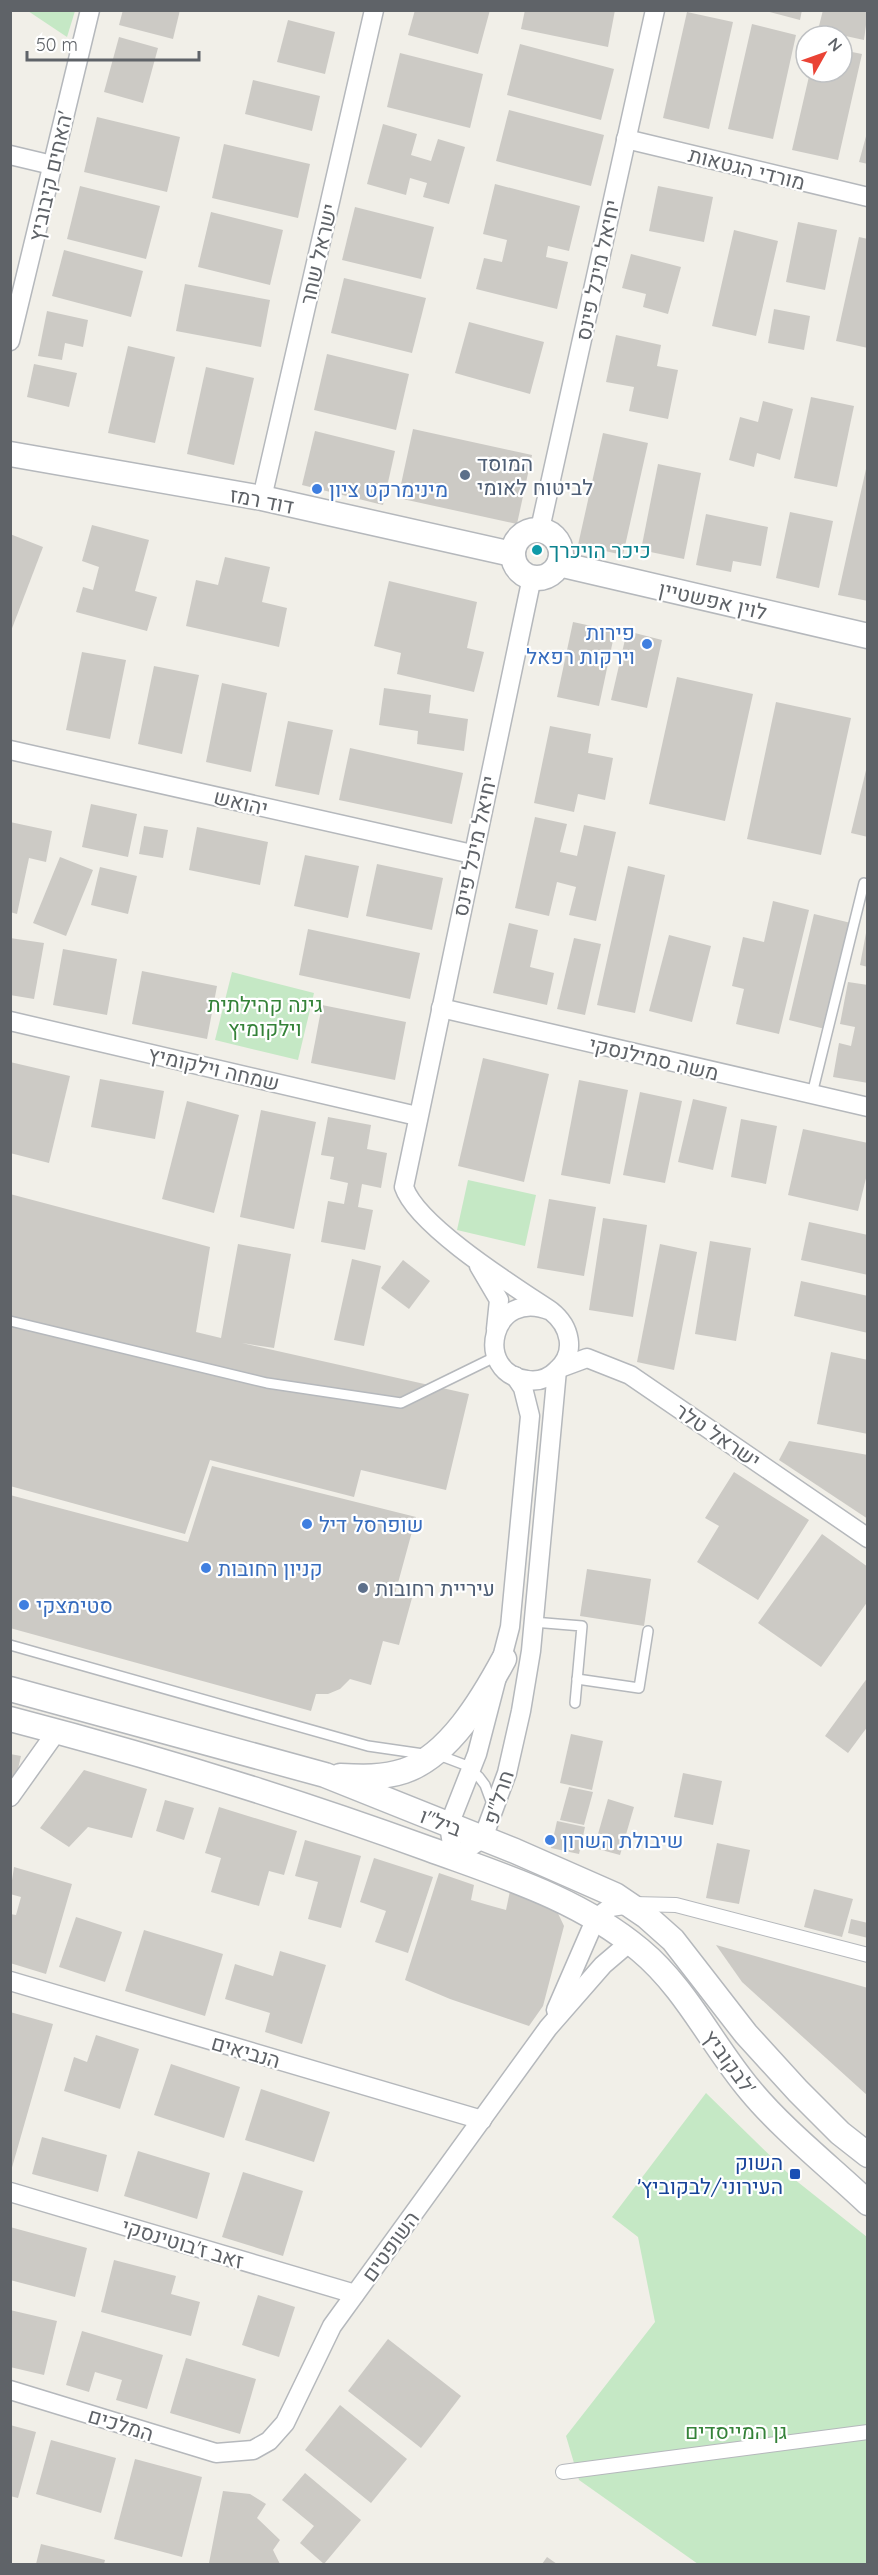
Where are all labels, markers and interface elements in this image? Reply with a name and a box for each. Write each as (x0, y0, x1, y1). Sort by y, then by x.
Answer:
scale bar (27, 24, 200, 62)
north arrow (794, 24, 854, 84)
text: 50 m (36, 33, 78, 56)
text: N (824, 33, 847, 55)
street label: האחים קיבוביץ' (22, 108, 78, 244)
street label: מורדי הגטאות (686, 141, 808, 195)
street label: יחיאל מיכל פינס (569, 197, 625, 343)
street label: ישראל שחר (294, 201, 342, 307)
place label: המוסד לביטוח לאומי (477, 450, 593, 500)
marker: המוסד לביטוח לאומי (458, 468, 472, 482)
place label: מינימרקט ציון (329, 476, 448, 502)
street label: דוד רמז (228, 481, 296, 519)
marker: מינימרקט ציון (310, 482, 324, 496)
place label: כיכר הויכרך (549, 537, 651, 563)
marker: כיכר הויכרך (530, 543, 544, 557)
street label: לוין אפשטיין (656, 575, 770, 625)
place label: פירות וירקות רפאל (526, 619, 635, 669)
marker: פירות וירקות רפאל (640, 637, 654, 651)
street label: יחיאל מיכל פינס (446, 773, 502, 919)
street label: יהואש (211, 783, 271, 821)
park label: גינה קהילתית וילקומיץ (207, 991, 323, 1041)
street label: משה סמילנסקי (587, 1030, 721, 1086)
street label: שמחה וילקומיץ (146, 1040, 282, 1096)
street label: ישראל טלר (670, 1397, 766, 1473)
place label: שופרסל דיל (319, 1511, 423, 1537)
marker: שופרסל דיל (300, 1517, 314, 1531)
place label: קניון רחובות (218, 1555, 323, 1581)
marker: קניון רחובות (199, 1561, 213, 1575)
place label: עיריית רחובות (375, 1575, 495, 1601)
marker: עיריית רחובות (356, 1581, 370, 1595)
place label: סטימצקי (36, 1592, 113, 1618)
marker: סטימצקי (17, 1598, 31, 1612)
street label: חרל"פ (477, 1767, 519, 1827)
street label: ביל"ו (417, 1802, 465, 1842)
place label: שיבולת השרון (562, 1827, 683, 1853)
marker: שיבולת השרון (543, 1833, 557, 1847)
street label: לבקוביץ' (698, 2025, 762, 2099)
street label: הנביאים (209, 2029, 283, 2073)
place label: השוק העירוני/לבקוביץ׳ (638, 2149, 783, 2199)
marker: השוק העירוני/לבקוביץ׳ (788, 2167, 802, 2181)
street label: השופטים (356, 2206, 424, 2286)
street label: זאב ז'בוטינסקי (119, 2212, 247, 2274)
street label: המלכים (85, 2402, 157, 2446)
park label: גן המייסדים (685, 2418, 787, 2444)

